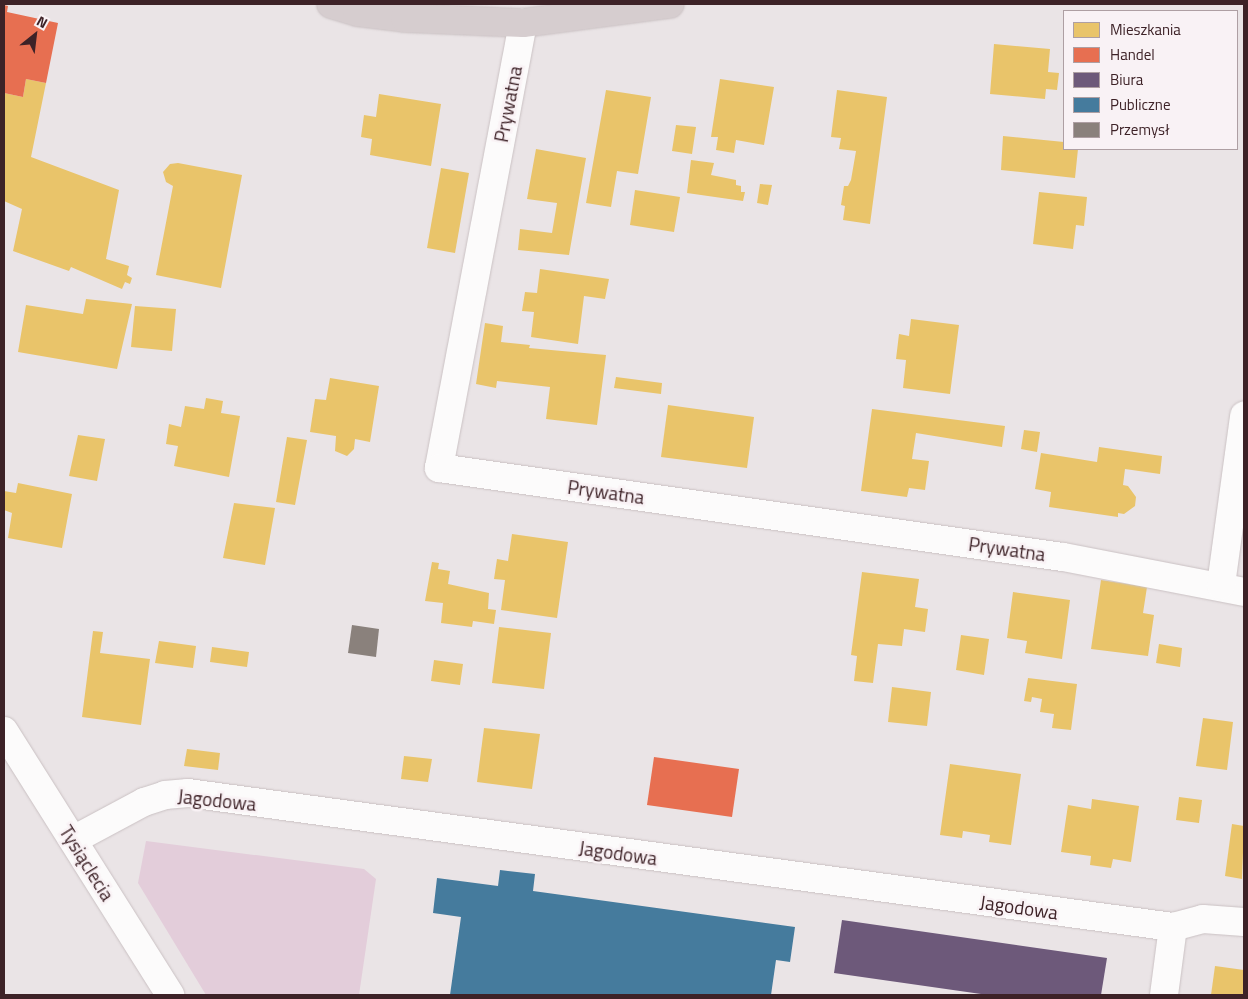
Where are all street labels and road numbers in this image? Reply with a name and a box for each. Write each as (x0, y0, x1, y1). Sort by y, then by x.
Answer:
street label: Prywatna (489, 64, 527, 144)
street label: Prywatna (566, 475, 646, 509)
street label: Prywatna (967, 532, 1047, 566)
street label: Jagodowa (177, 785, 257, 815)
street label: Tysiąclecia (55, 821, 119, 905)
street label: Jagodowa (577, 836, 659, 870)
street label: Jagodowa (978, 890, 1060, 924)

